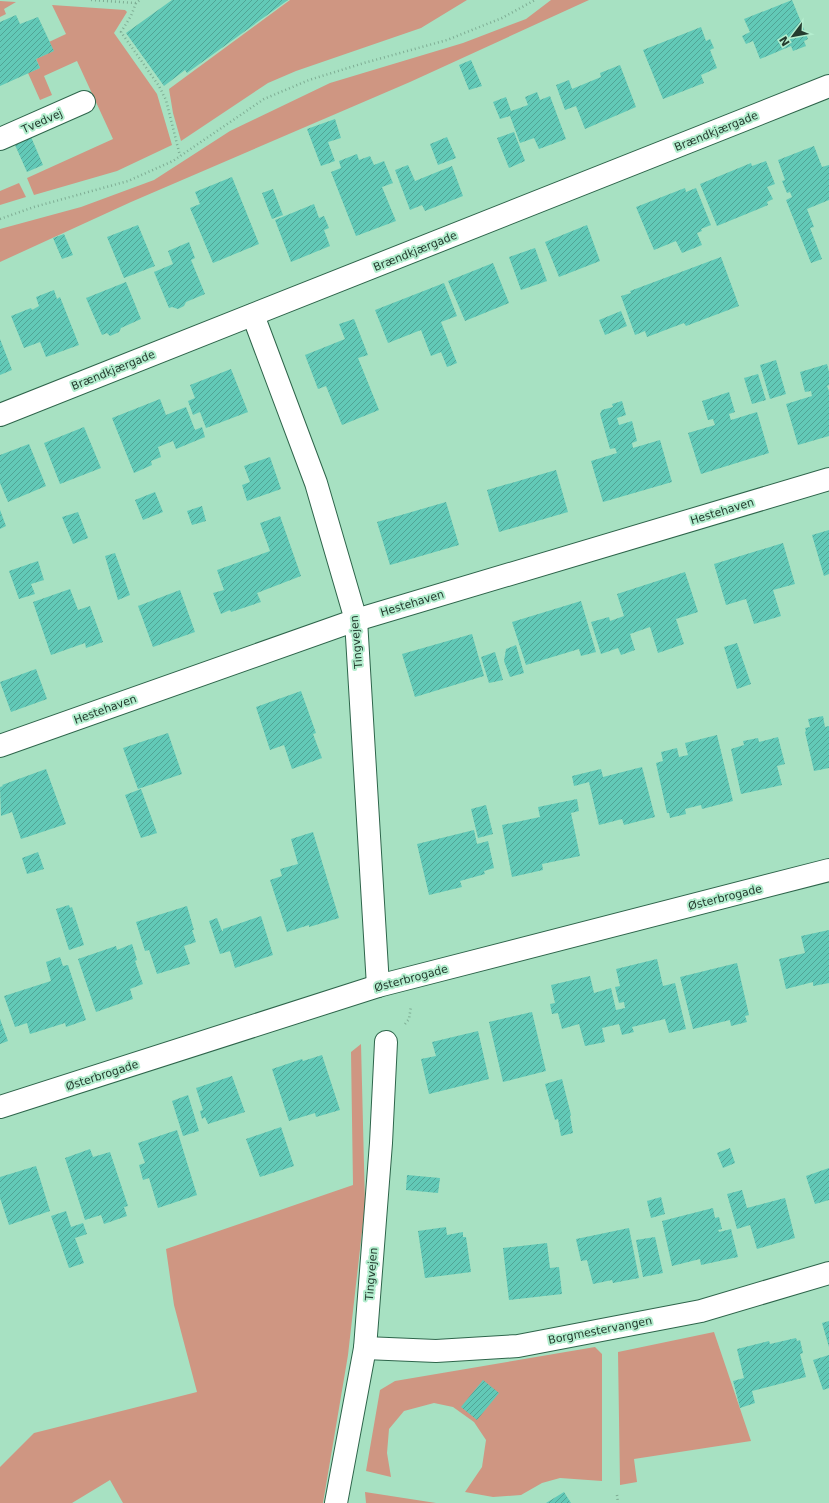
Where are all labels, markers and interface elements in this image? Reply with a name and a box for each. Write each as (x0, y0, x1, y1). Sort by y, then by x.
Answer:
north arrow (773, 16, 813, 56)
text: N (777, 34, 793, 48)
street label: Tvedvej (19, 107, 65, 137)
street label: Brændkjærgade (673, 109, 760, 154)
street label: Brændkjærgade (372, 229, 459, 274)
street label: Brændkjærgade (70, 348, 157, 393)
street label: Hestehaven (689, 496, 756, 527)
street label: Hestehaven (379, 588, 446, 619)
street label: Tingvejen (348, 615, 365, 670)
street label: Hestehaven (72, 692, 138, 727)
street label: Østerbrogade (687, 882, 764, 913)
street label: Østerbrogade (373, 962, 449, 995)
street label: Østerbrogade (64, 1058, 140, 1093)
street label: Tingvejen (363, 1247, 380, 1302)
street label: Borgmestervangen (547, 1314, 653, 1347)

